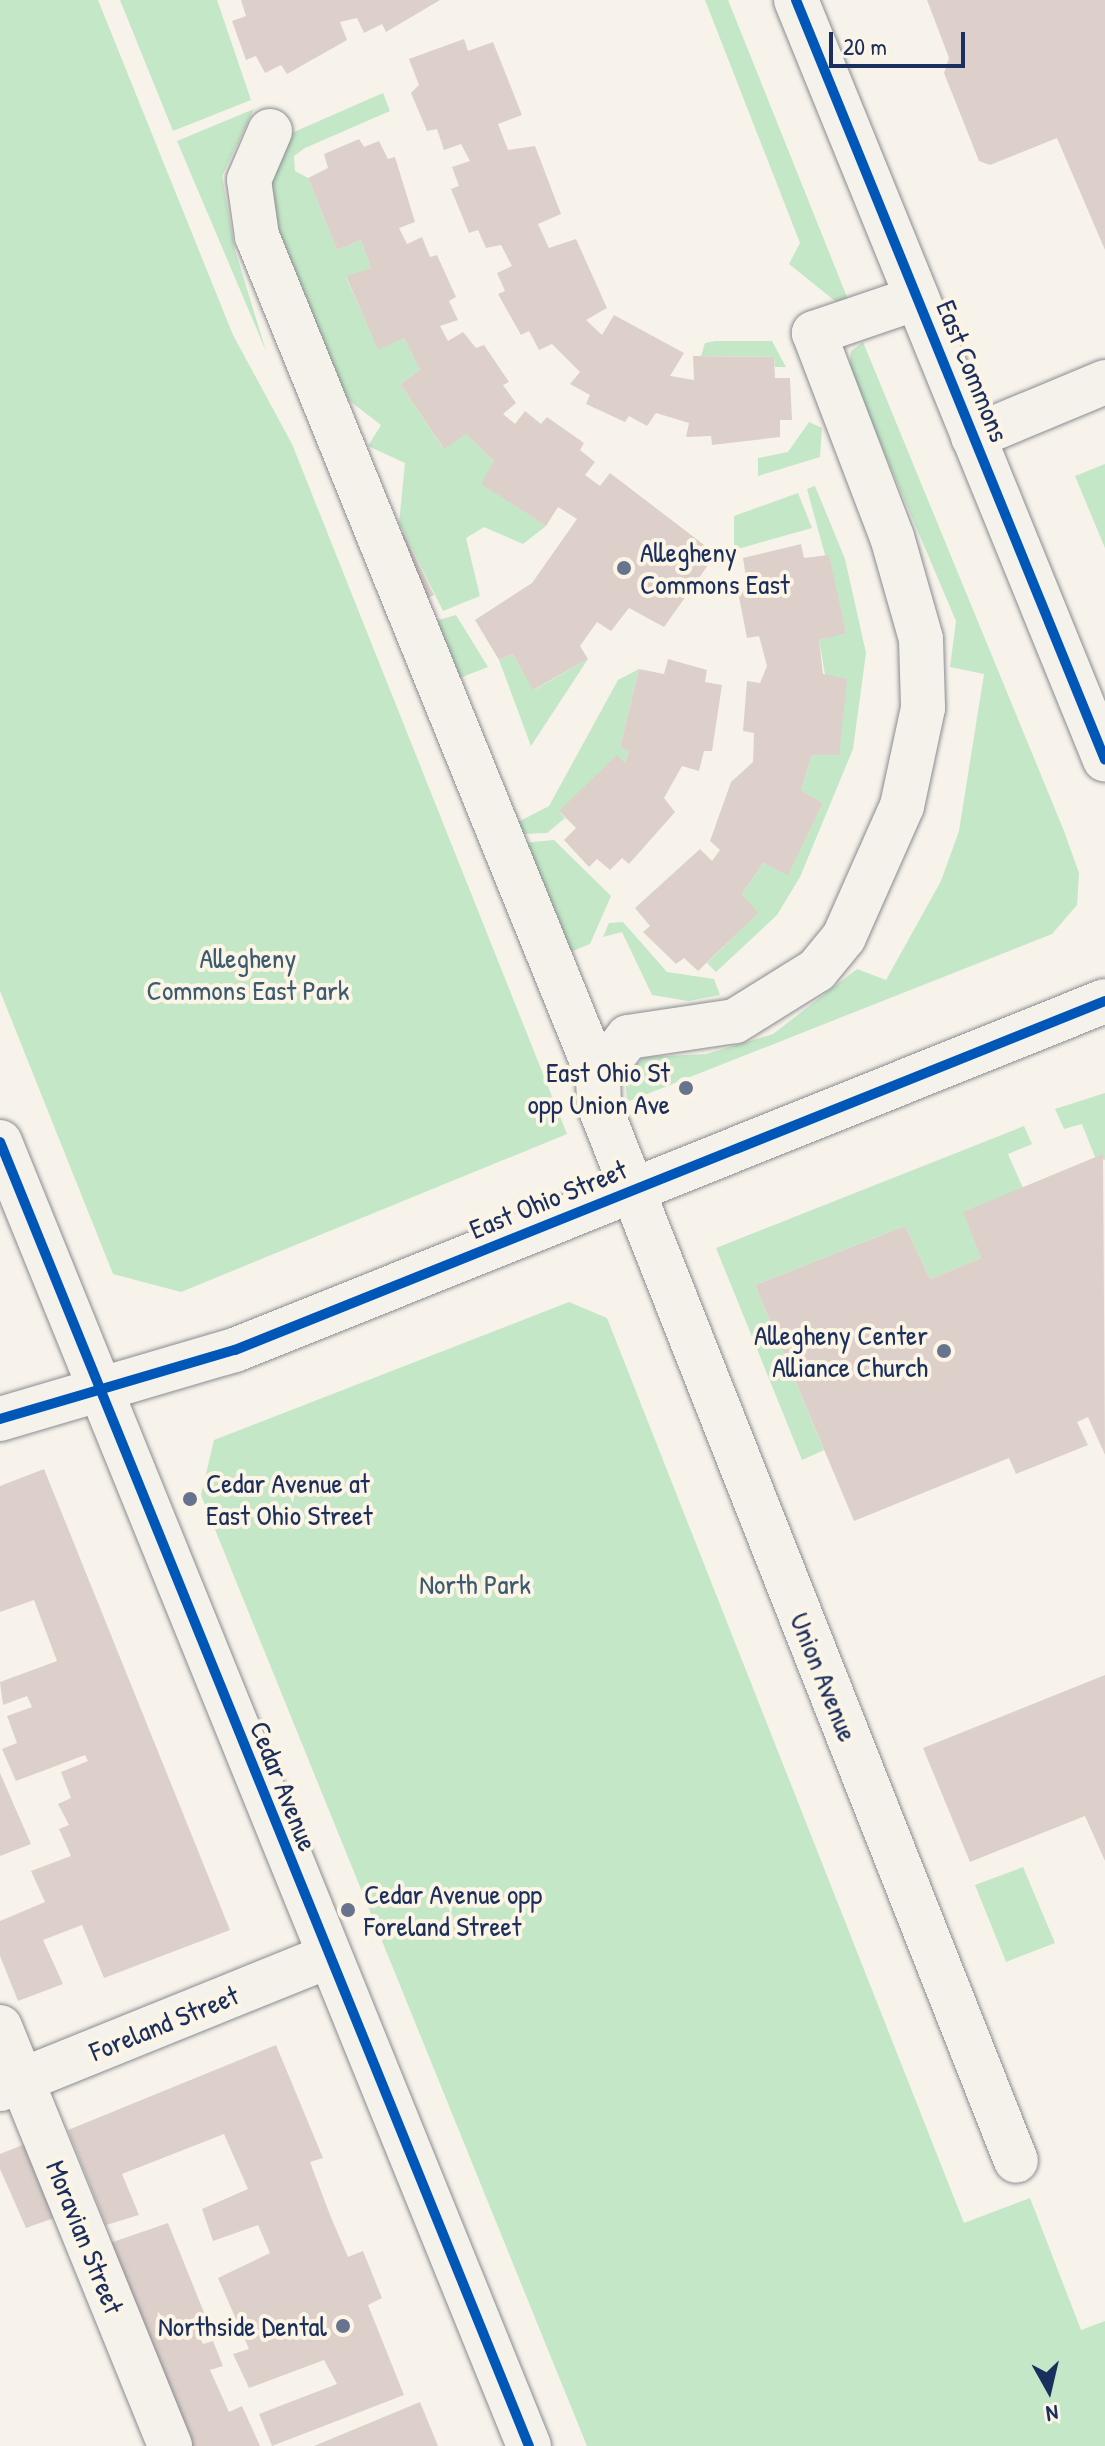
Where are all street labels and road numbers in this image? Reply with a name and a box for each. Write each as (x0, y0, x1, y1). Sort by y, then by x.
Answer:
street label: East Commons (929, 295, 1017, 447)
street label: East Ohio Street (464, 1152, 632, 1246)
street label: Union Avenue (783, 1608, 865, 1746)
street label: Cedar Avenue (243, 1716, 325, 1856)
street label: Foreland Street (85, 1978, 243, 2068)
street label: Moravian Street (39, 2155, 131, 2319)

